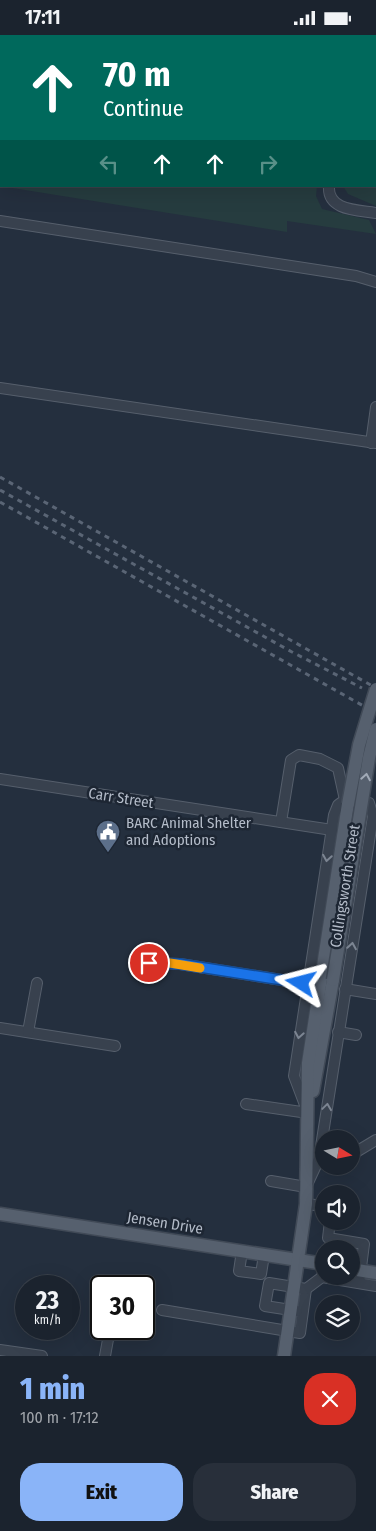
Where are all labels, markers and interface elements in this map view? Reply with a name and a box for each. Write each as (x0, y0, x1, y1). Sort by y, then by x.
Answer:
text: 17:11 (25, 6, 61, 29)
text: 70 m (103, 53, 171, 95)
icon: ahead (20, 55, 85, 120)
text: Continue (103, 95, 184, 122)
icon: left (95, 150, 123, 178)
icon: ahead (148, 150, 176, 178)
icon: ahead (201, 150, 229, 178)
icon: right (254, 150, 282, 178)
one-way arrow (360, 772, 370, 781)
street label: Carr Street (87, 784, 155, 812)
place label: BARC Animal Shelter and Adoptions (126, 814, 252, 849)
public building icon: BARC Animal Shelter and Adoptions (95, 819, 121, 853)
street label: Collingsworth Street (326, 823, 364, 949)
one-way arrow (323, 853, 333, 862)
pin (128, 942, 170, 984)
one-way arrow (346, 942, 356, 950)
icon: arrive (135, 949, 163, 977)
position arrow (274, 956, 326, 1008)
one-way arrow (294, 1031, 304, 1040)
one-way arrow (321, 1102, 332, 1110)
north arrow (315, 1130, 360, 1175)
map controls (315, 1130, 360, 1340)
button: sound (315, 1185, 360, 1230)
street label: Jensen Drive (126, 1208, 204, 1238)
button: search (315, 1240, 360, 1285)
speed limit sign: 30 (90, 1275, 155, 1340)
text: 23 (36, 1286, 59, 1316)
button: layers (315, 1295, 360, 1340)
text: km/h (34, 1313, 61, 1327)
text: 1 min (20, 1371, 85, 1407)
button: close (304, 1373, 356, 1425)
text: 100 m · 17:12 (20, 1408, 99, 1427)
button: Exit (20, 1463, 183, 1521)
button: Share (193, 1463, 356, 1521)

